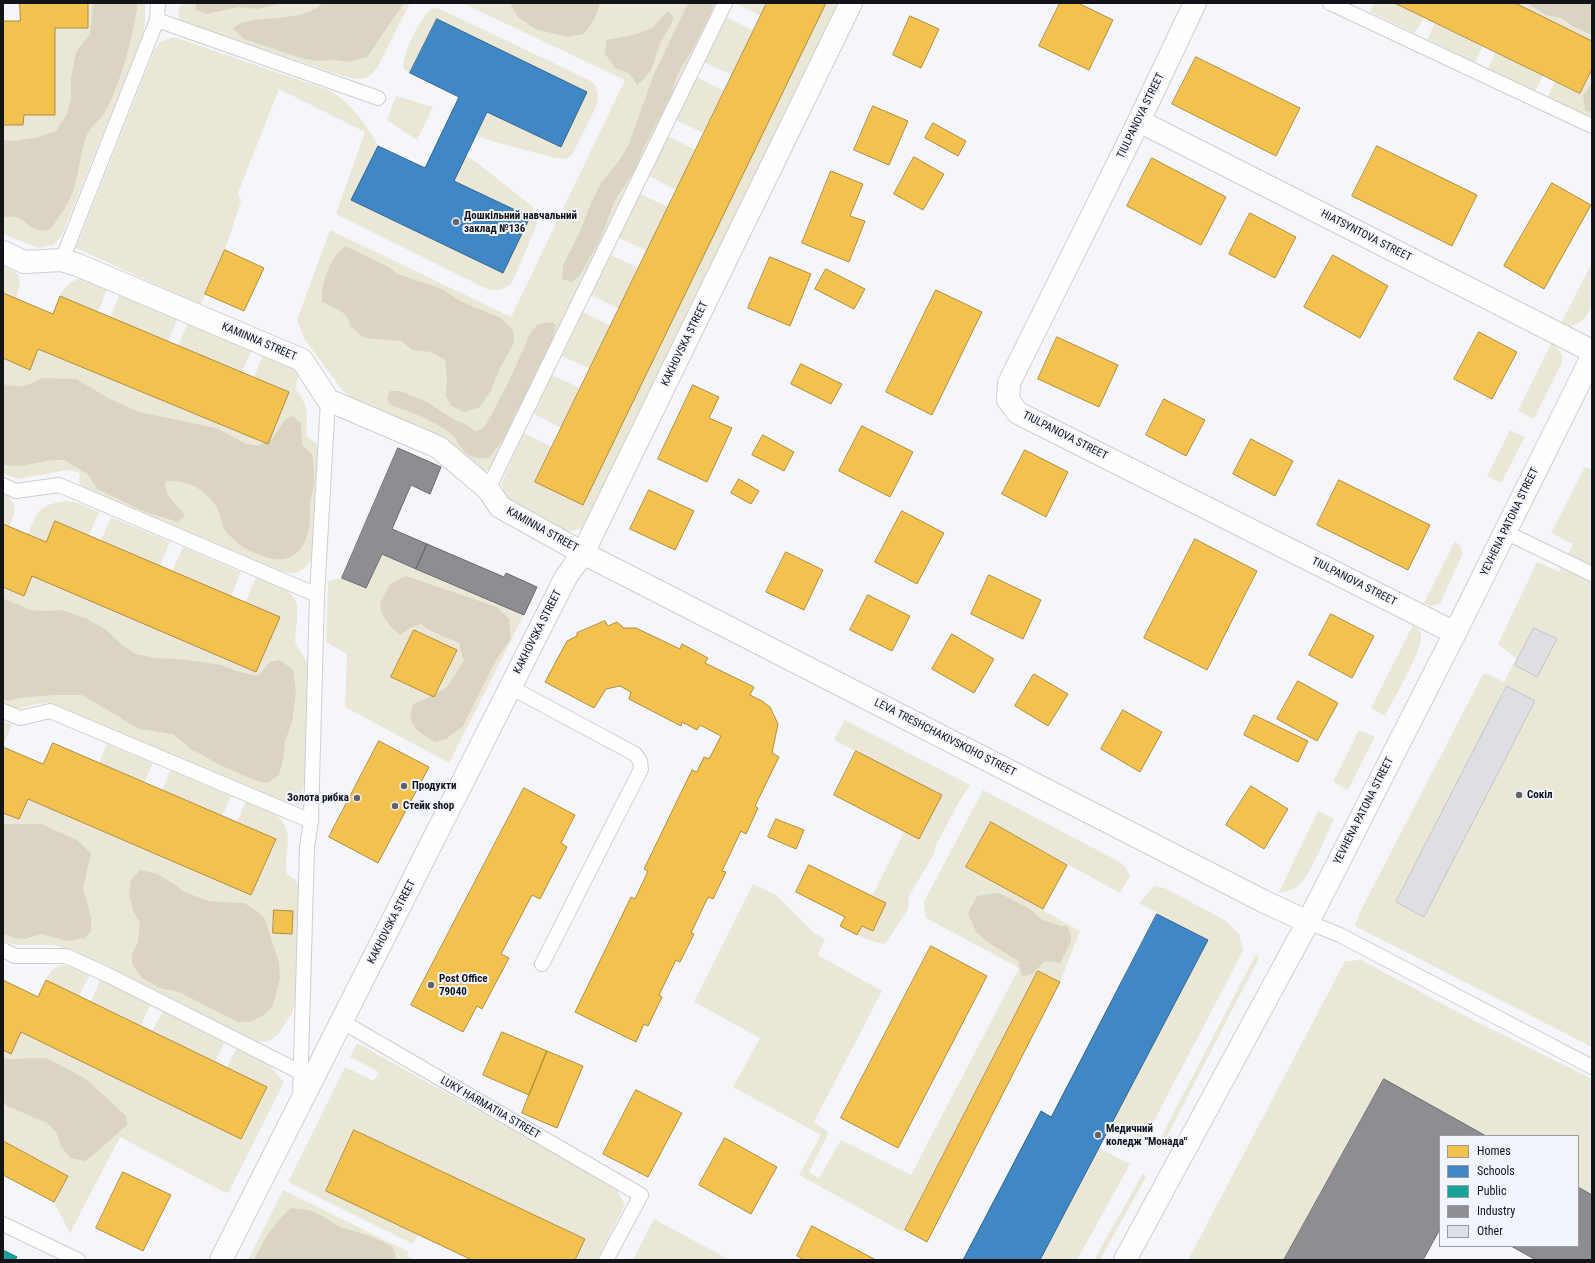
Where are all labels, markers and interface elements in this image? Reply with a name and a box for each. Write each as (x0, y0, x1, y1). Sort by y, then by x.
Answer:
street label: TIULPANOVA STREET (1115, 71, 1167, 161)
street label: HIATSYNTOVA STREET (1319, 207, 1413, 265)
place label: Дошкільний навчальний заклад №136 (464, 209, 577, 235)
marker: Дошкільний навчальний заклад №136 (451, 217, 461, 227)
street label: KAKHOVSKA STREET (659, 300, 711, 388)
street label: KAMINNA STREET (220, 320, 298, 364)
street label: TIULPANOVA STREET (1020, 409, 1110, 463)
street label: YEVHENA PATONA STREET (1478, 466, 1542, 578)
street label: KAMINNA STREET (504, 505, 580, 555)
street label: TIULPANOVA STREET (1309, 555, 1399, 609)
street label: KAKHOVSKA STREET (511, 588, 565, 676)
street label: LEVA TRESHCHAKIVSKOHO STREET (872, 696, 1018, 780)
street label: YEVHENA PATONA STREET (1331, 755, 1397, 867)
place label: Продукти (412, 779, 456, 793)
marker: Продукти (399, 781, 409, 791)
place label: Сокіл (1527, 788, 1553, 802)
marker: Сокіл (1514, 790, 1524, 800)
place label: Золота рибка (287, 791, 349, 805)
marker: Золота рибка (352, 793, 362, 803)
place label: Стейк shop (403, 799, 454, 813)
marker: Стейк shop (390, 801, 400, 811)
street label: KAKHOVSKA STREET (365, 878, 419, 966)
place label: Post Office 79040 (439, 972, 488, 998)
marker: Post Office 79040 (426, 980, 436, 990)
street label: LUKY HARMATIIA STREET (438, 1074, 542, 1142)
place label: Медичний коледж "Монада" (1106, 1122, 1187, 1148)
marker: Медичний коледж "Монада" (1093, 1130, 1103, 1140)
legend (1439, 1135, 1579, 1247)
text: Homes (1477, 1144, 1511, 1158)
text: Schools (1477, 1164, 1515, 1178)
text: Public (1477, 1184, 1506, 1198)
text: Industry (1477, 1204, 1515, 1218)
text: Other (1477, 1224, 1503, 1238)

